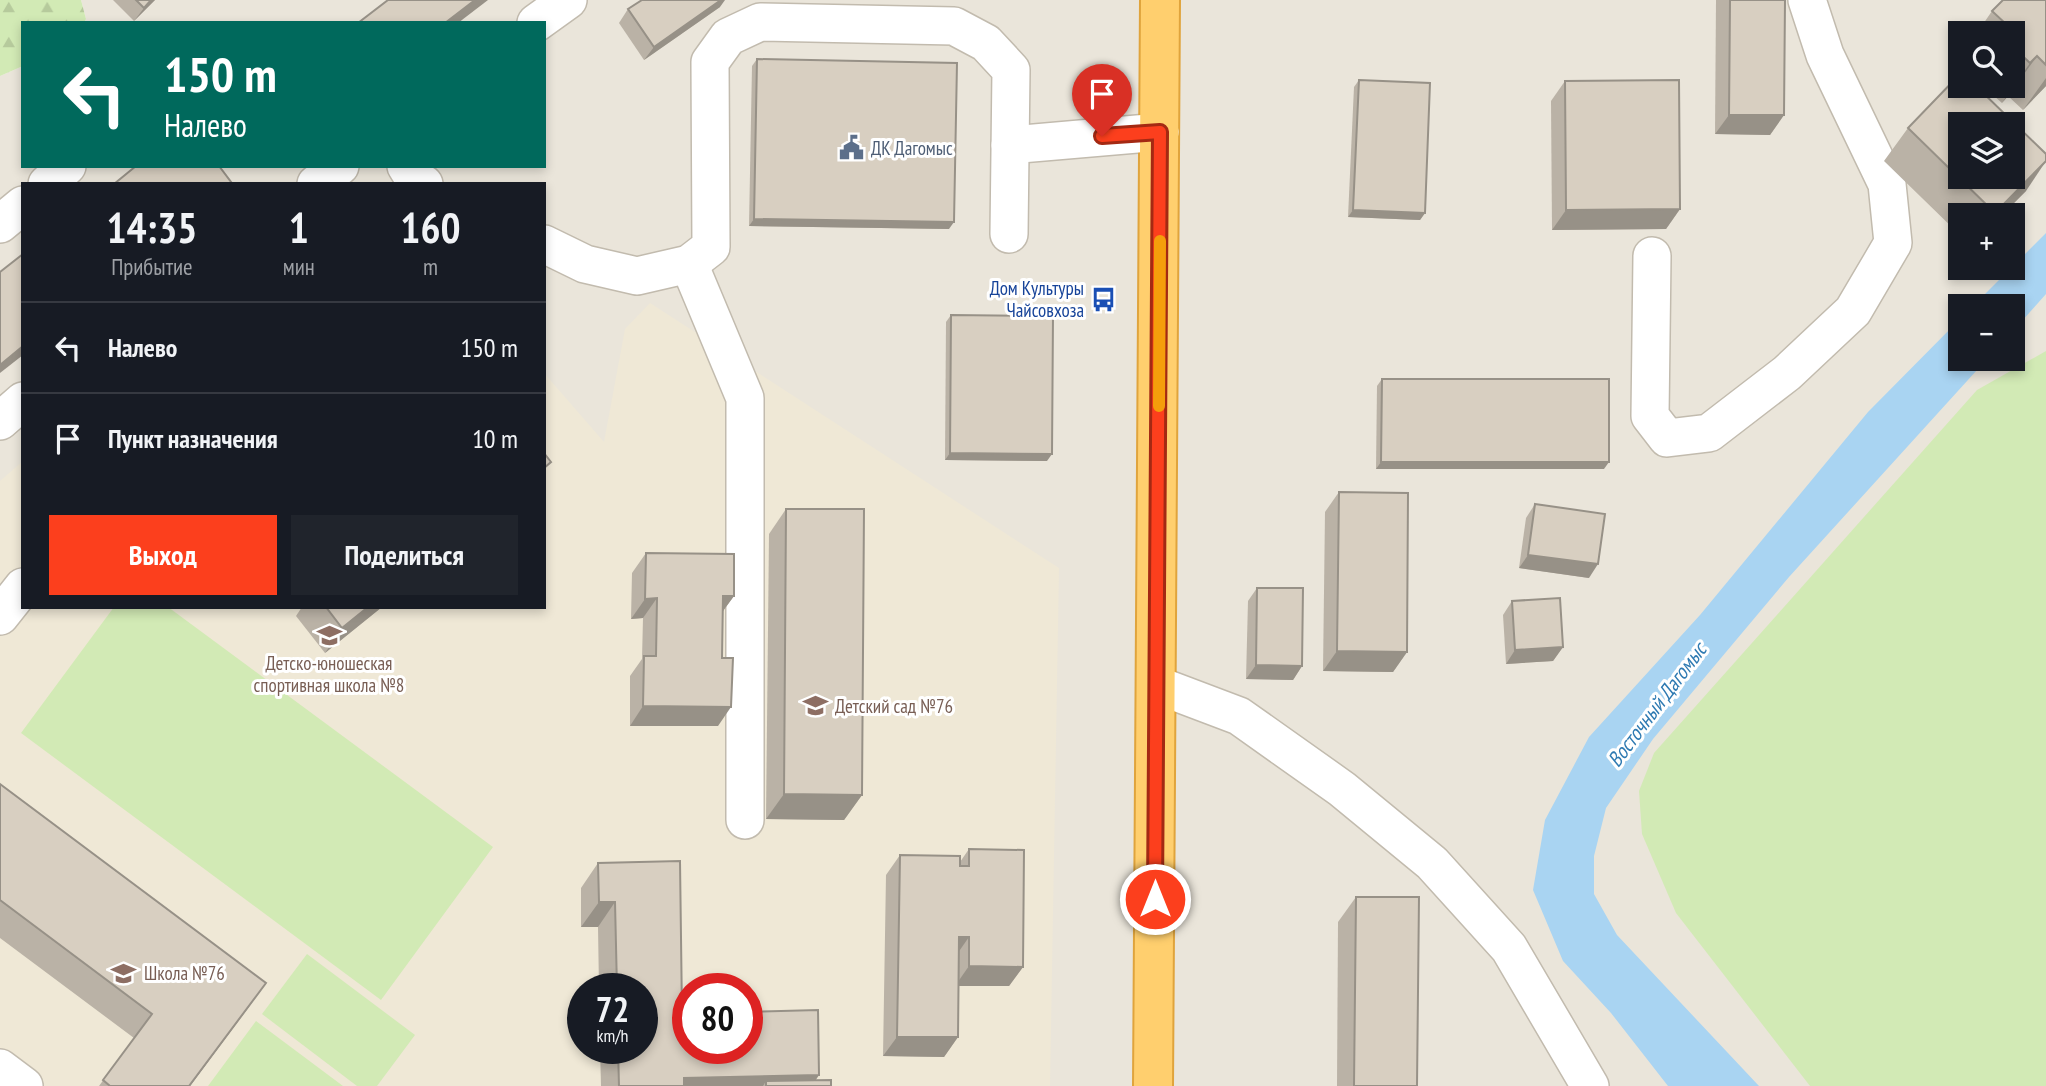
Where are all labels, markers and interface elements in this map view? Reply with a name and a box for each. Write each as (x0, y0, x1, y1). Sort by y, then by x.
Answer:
map controls (1948, 21, 2025, 371)
button: search (1948, 21, 2025, 98)
text: 150 m (164, 42, 277, 106)
icon: left (49, 49, 140, 140)
pin (1072, 64, 1132, 136)
icon: arrive (1083, 75, 1121, 113)
text: Налево (164, 104, 247, 146)
button: layers (1948, 112, 2025, 189)
public building icon: ДК Дагомыс (837, 134, 865, 162)
place label: ДК Дагомыс (871, 136, 953, 160)
text: 14:35 (106, 200, 197, 255)
text: 1 (289, 200, 309, 255)
text: 160 (400, 200, 461, 255)
button: + (1948, 203, 2025, 280)
text: Прибытие (111, 252, 193, 281)
text: мин (283, 252, 315, 281)
text: m (423, 252, 438, 281)
place label: Дом Культуры Чайсовхоза (990, 276, 1084, 322)
bus stop icon: Дом Культуры Чайсовхоза (1090, 285, 1118, 313)
button: − (1948, 294, 2025, 371)
icon: left (49, 329, 87, 367)
text: Налево (108, 331, 177, 364)
text: 150 m (460, 331, 518, 364)
icon: arrive (49, 420, 87, 458)
text: Пункт назначения (108, 422, 278, 455)
text: 10 m (472, 422, 518, 455)
button: Выход (49, 515, 277, 595)
button: Поделиться (291, 515, 518, 595)
school or university icon: Детско-юношеская спортивная школа №8 (315, 621, 343, 649)
water label: Восточный Дагомыс (1601, 635, 1714, 772)
place label: Детско-юношеская спортивная школа №8 (254, 651, 404, 697)
school or university icon: Детский сад №76 (801, 692, 829, 720)
place label: Детский сад №76 (835, 694, 953, 718)
position arrow (1118, 862, 1192, 936)
school or university icon: Школа №76 (110, 959, 138, 987)
place label: Школа №76 (144, 961, 225, 985)
speed limit sign: 80 (672, 973, 763, 1064)
text: 72 (596, 986, 629, 1032)
text: km/h (597, 1024, 628, 1047)

